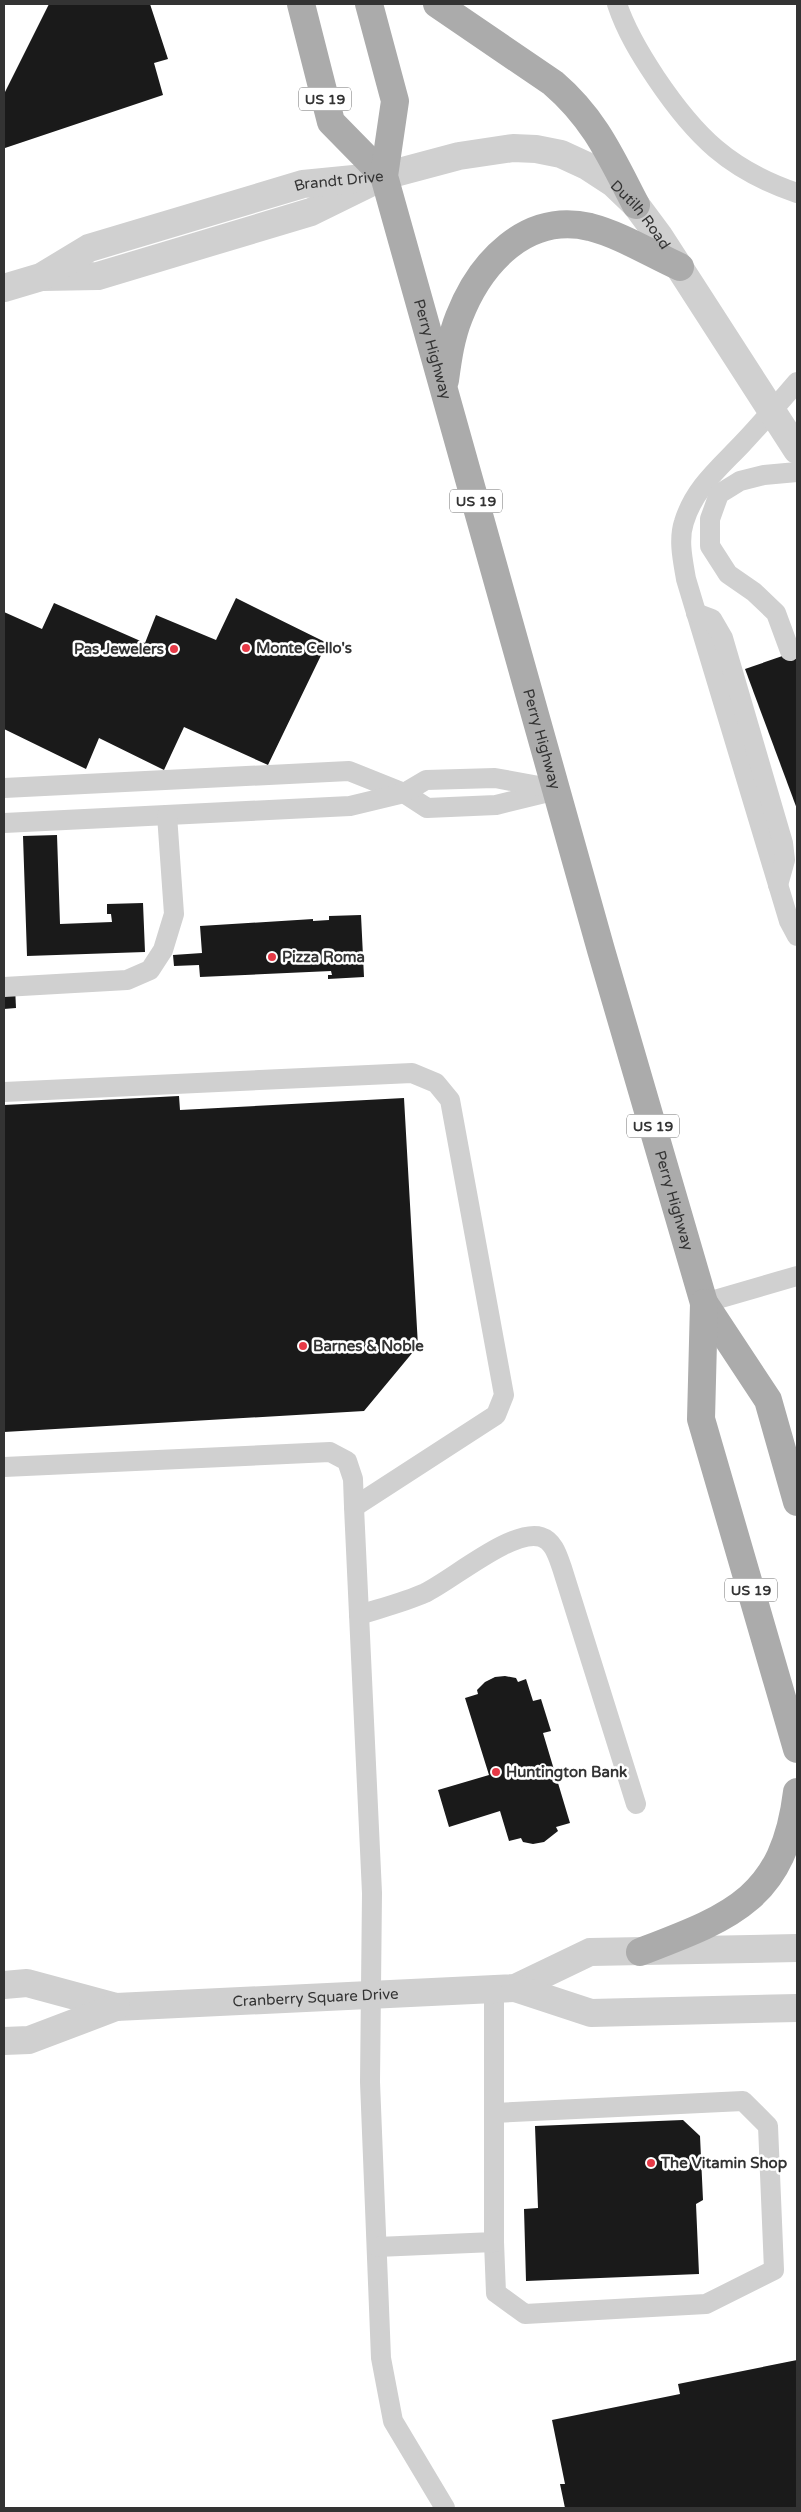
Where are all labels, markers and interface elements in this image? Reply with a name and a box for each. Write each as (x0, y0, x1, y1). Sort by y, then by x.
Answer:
road number: US 19 (299, 88, 351, 110)
street label: Brandt Drive (292, 167, 384, 195)
street label: Dutilh Road (607, 176, 674, 253)
street label: Perry Highway (410, 297, 455, 401)
road number: US 19 (450, 490, 502, 512)
place label: Monte Cello's (256, 639, 352, 657)
place label: Pas Jewelers (74, 640, 164, 658)
marker: Monte Cello's (240, 642, 252, 654)
marker: Pas Jewelers (168, 643, 180, 655)
street label: Perry Highway (519, 687, 564, 791)
place label: Pizza Roma (282, 948, 365, 966)
marker: Pizza Roma (266, 951, 278, 963)
road number: US 19 (627, 1114, 679, 1138)
street label: Perry Highway (651, 1148, 697, 1253)
place label: Barnes & Noble (313, 1337, 424, 1355)
marker: Barnes & Noble (297, 1340, 309, 1352)
road number: US 19 (725, 1578, 777, 1602)
place label: Huntington Bank (506, 1763, 627, 1782)
marker: Huntington Bank (490, 1766, 502, 1778)
street label: Cranberry Square Drive (232, 1985, 399, 2010)
place label: The Vitamin Shop (660, 2154, 788, 2173)
marker: The Vitamin Shop (645, 2157, 657, 2169)

